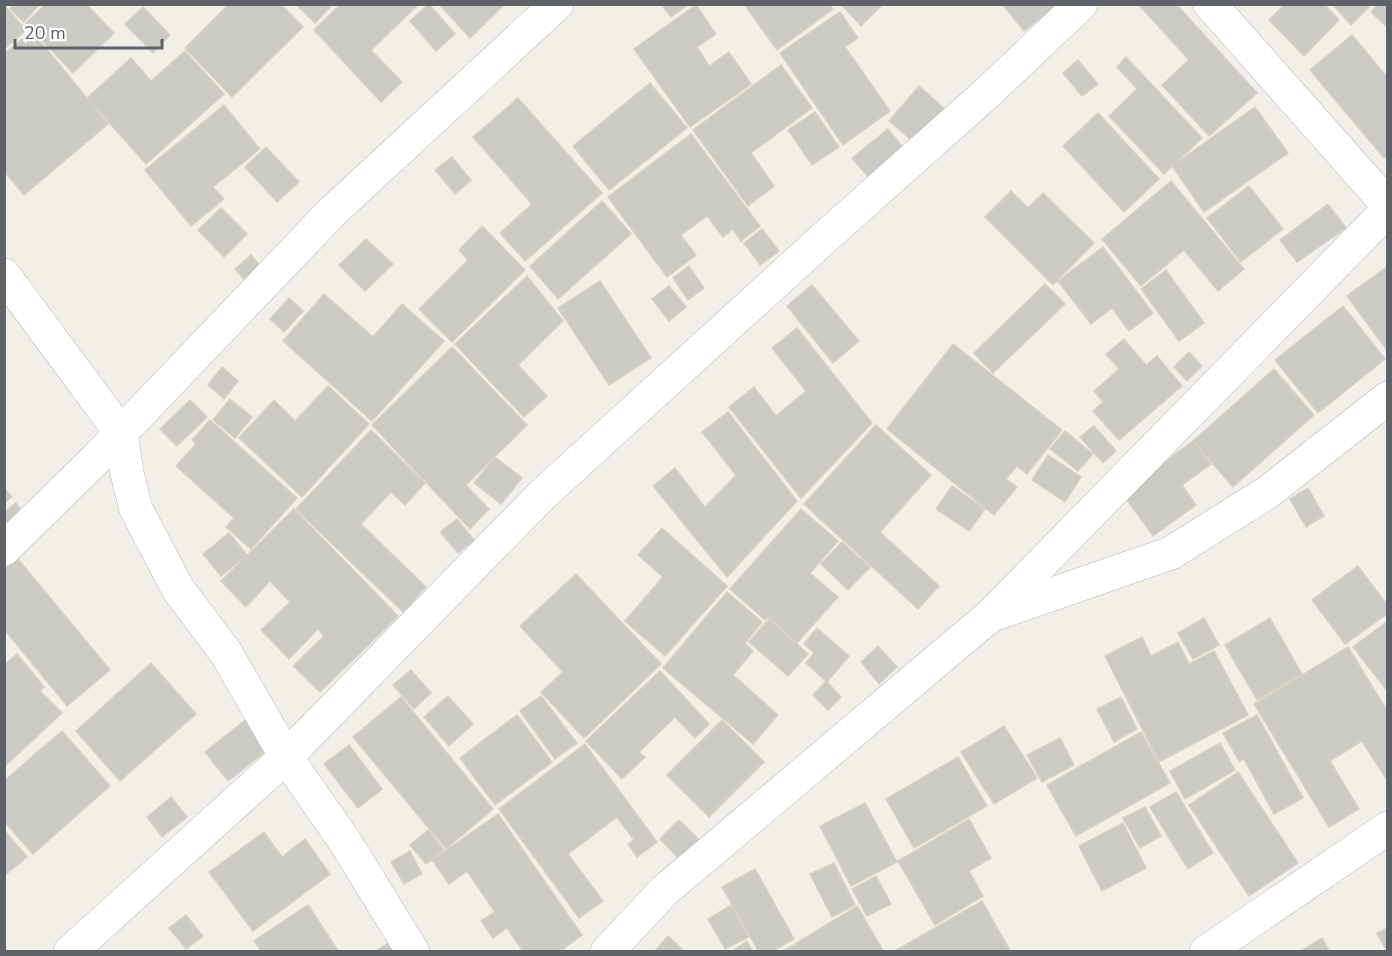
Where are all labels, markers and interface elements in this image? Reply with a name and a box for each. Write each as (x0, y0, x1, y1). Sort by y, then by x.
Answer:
scale bar (15, 12, 162, 50)
text: 20 m (24, 21, 66, 45)

